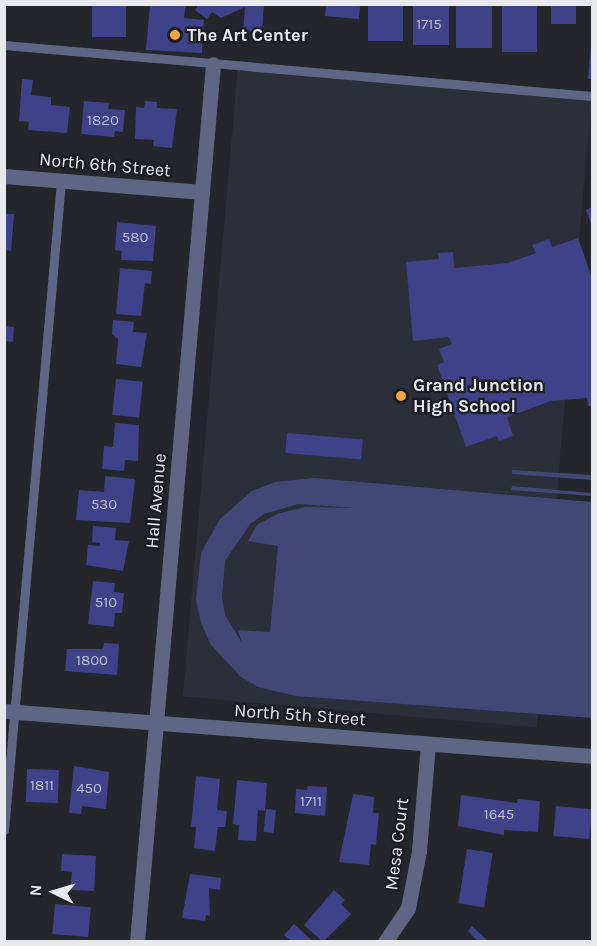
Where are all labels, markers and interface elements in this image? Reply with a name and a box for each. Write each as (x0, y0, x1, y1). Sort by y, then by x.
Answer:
house number: 1715 (416, 16, 442, 34)
place label: The Art Center (187, 24, 308, 46)
marker: The Art Center (168, 28, 182, 42)
house number: 1820 (87, 112, 119, 130)
street label: North 6th Street (38, 148, 172, 182)
house number: 580 (122, 229, 148, 247)
place label: Grand Junction High School (413, 375, 544, 418)
marker: Grand Junction High School (394, 389, 408, 403)
street label: Hall Avenue (141, 452, 171, 550)
house number: 530 (91, 496, 117, 514)
house number: 510 (95, 594, 117, 612)
house number: 1800 (76, 652, 108, 670)
street label: North 5th Street (233, 700, 367, 730)
house number: 1811 (30, 777, 54, 795)
house number: 450 (76, 780, 102, 798)
house number: 1711 (300, 793, 322, 811)
street label: Mesa Court (381, 796, 413, 892)
house number: 1645 (484, 806, 514, 824)
north arrow (24, 862, 84, 922)
text: N (26, 884, 46, 897)

